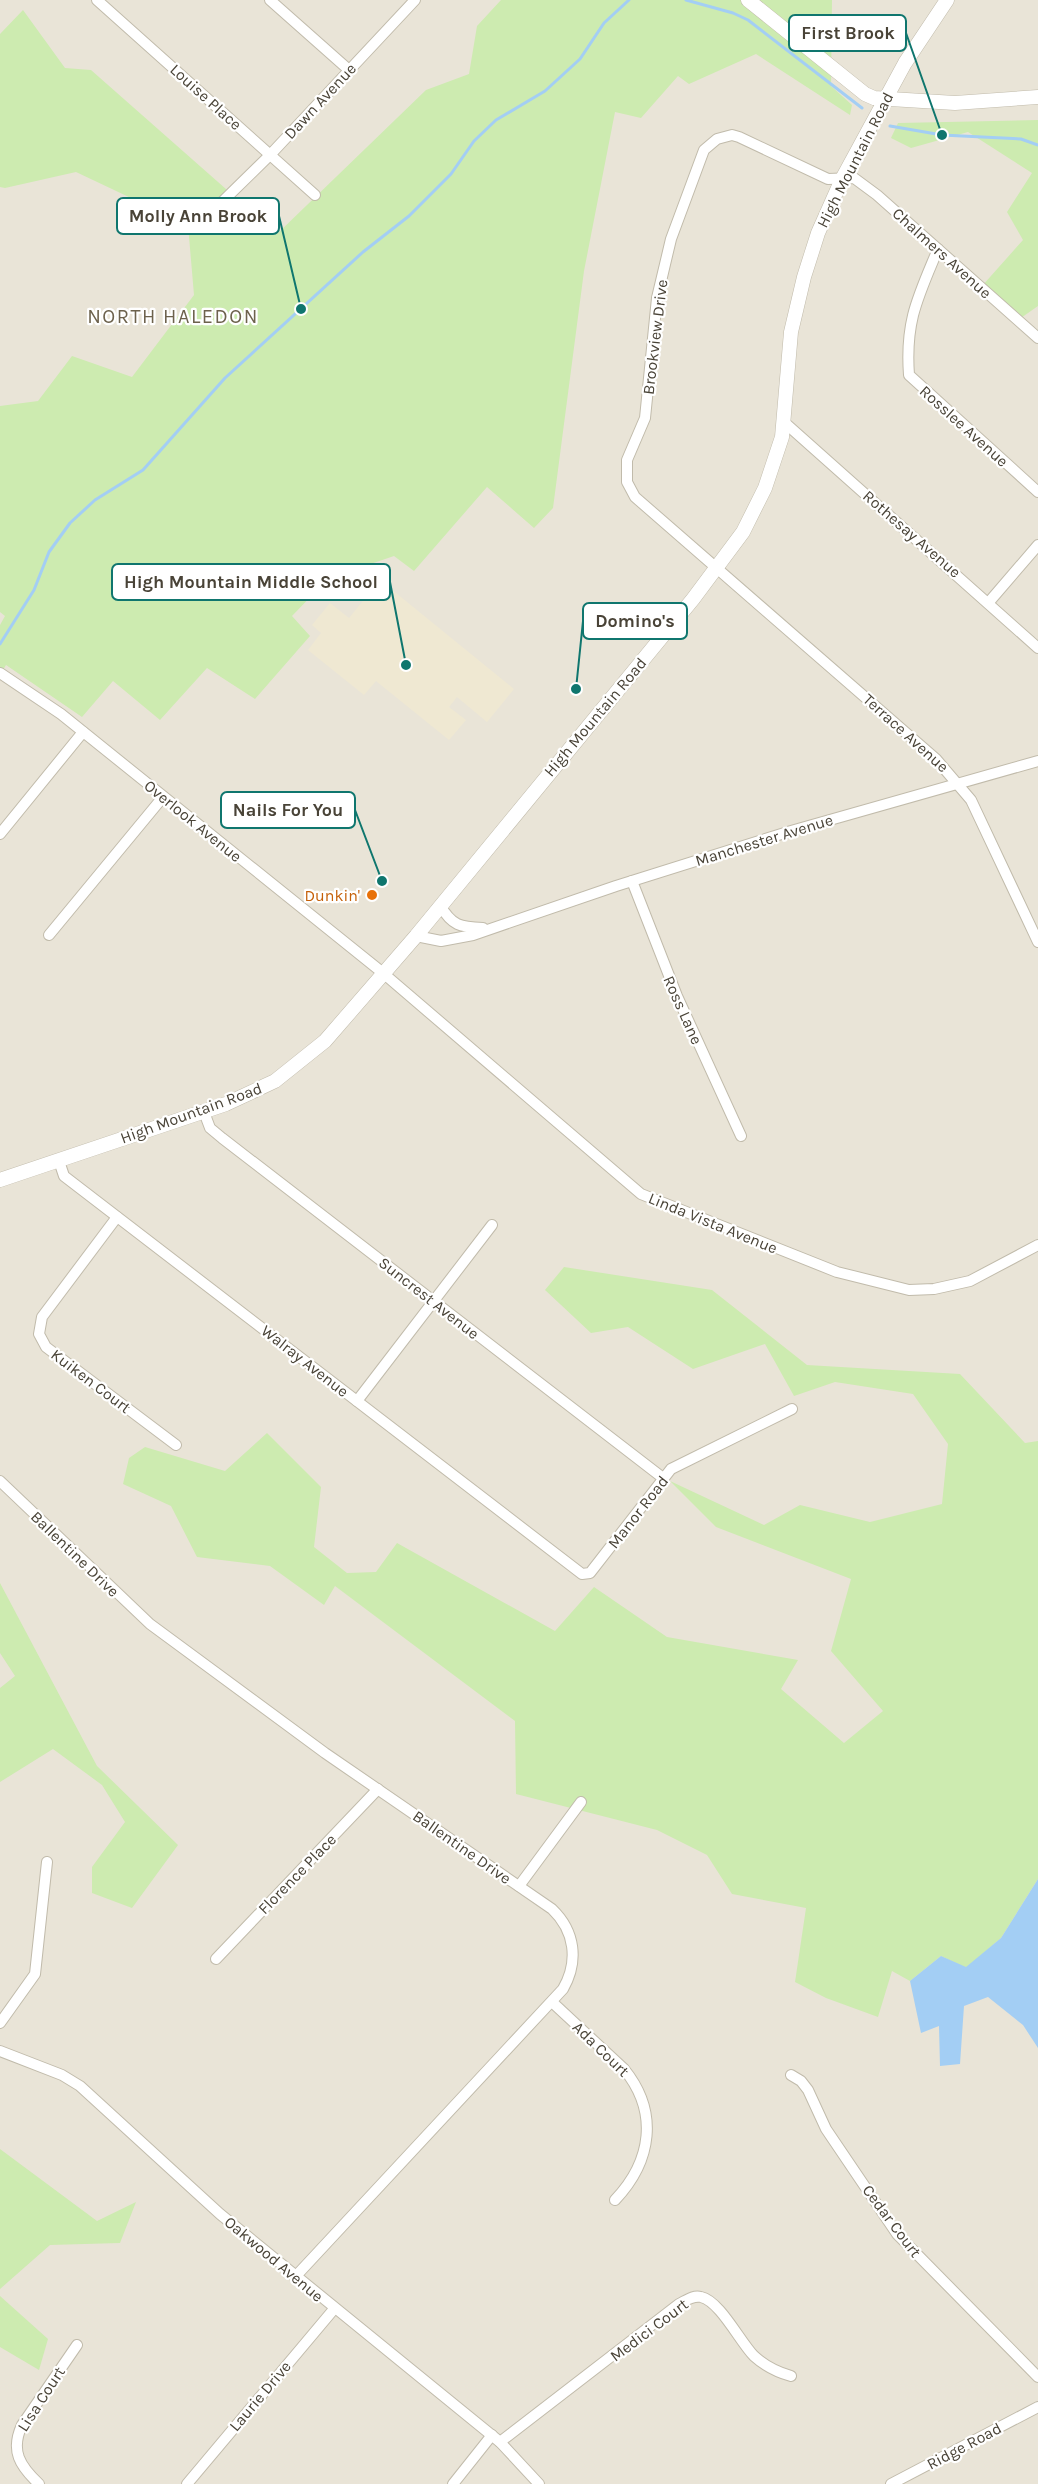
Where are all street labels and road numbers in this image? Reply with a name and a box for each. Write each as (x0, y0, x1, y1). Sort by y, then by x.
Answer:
street label: Dawn Avenue (280, 59, 360, 143)
street label: Louise Place (166, 60, 246, 134)
street label: High Mountain Road (813, 89, 897, 231)
street label: Chalmers Avenue (889, 204, 995, 302)
street label: Brookview Drive (639, 278, 671, 396)
street label: Rosslee Avenue (916, 381, 1012, 471)
street label: Rothesay Avenue (859, 486, 965, 582)
street label: High Mountain Road (540, 654, 650, 780)
street label: Terrace Avenue (859, 690, 953, 776)
street label: Overlook Avenue (140, 776, 246, 866)
street label: Manchester Avenue (693, 810, 835, 870)
street label: Ross Lane (659, 973, 707, 1047)
street label: High Mountain Road (118, 1079, 264, 1147)
street label: Linda Vista Avenue (646, 1188, 780, 1258)
street label: Suncrest Avenue (375, 1253, 483, 1343)
street label: Walray Avenue (258, 1321, 352, 1401)
street label: Kuiken Court (47, 1345, 135, 1417)
street label: Manor Road (604, 1472, 672, 1552)
street label: Ballentine Drive (27, 1507, 123, 1601)
street label: Ballentine Drive (409, 1806, 515, 1888)
street label: Florence Place (254, 1830, 340, 1918)
street label: Ada Court (569, 2017, 633, 2081)
street label: Cedar Court (859, 2181, 925, 2261)
street label: Oakwood Avenue (221, 2212, 327, 2306)
street label: Medici Court (606, 2294, 692, 2366)
street label: Laurie Drive (225, 2357, 295, 2435)
street label: Lisa Court (13, 2363, 69, 2435)
street label: Ridge Road (923, 2418, 1005, 2474)

